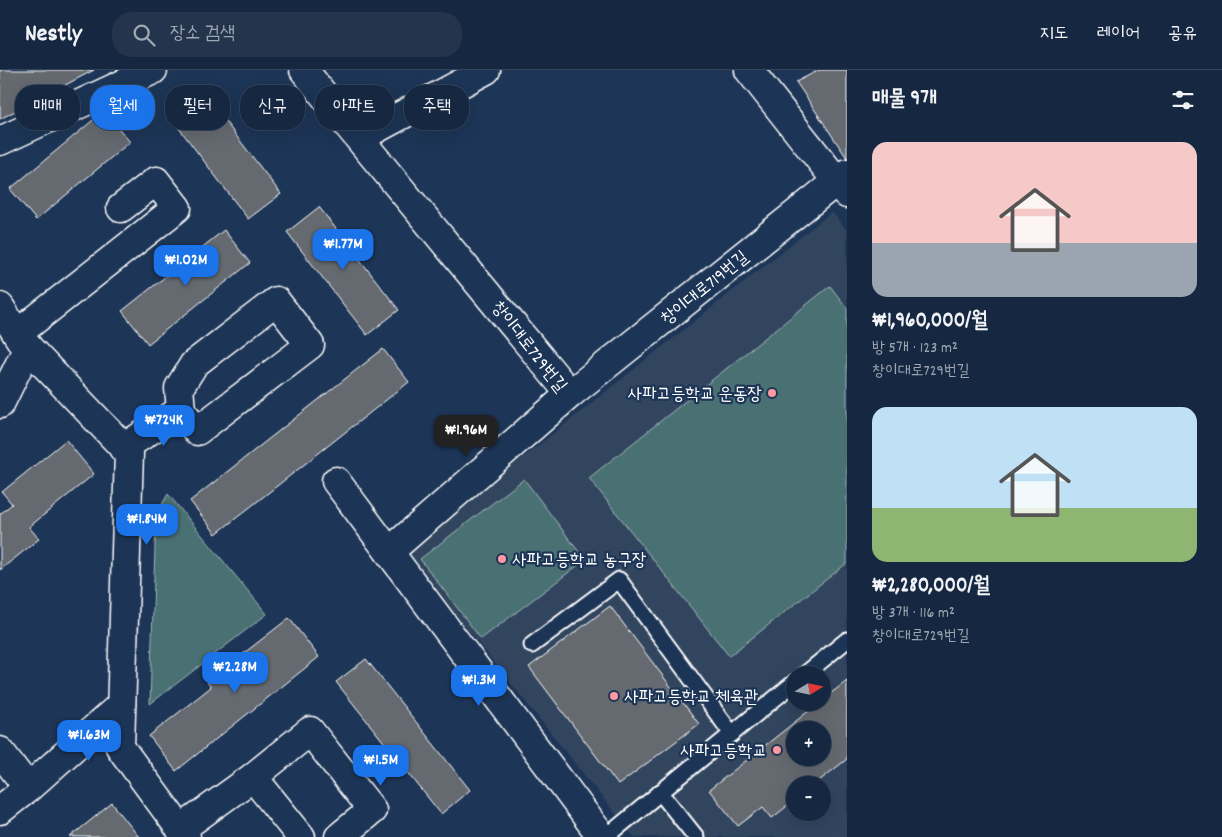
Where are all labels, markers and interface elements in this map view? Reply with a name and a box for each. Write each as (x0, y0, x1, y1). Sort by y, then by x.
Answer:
search box (112, 12, 462, 57)
text: Nestly (25, 18, 82, 52)
icon: search (130, 21, 158, 49)
text: 장소 검색 (170, 21, 235, 48)
text: 지도 (1040, 22, 1069, 47)
text: 레이어 (1097, 22, 1140, 47)
text: 공유 (1168, 22, 1197, 47)
chip: 매매 (15, 85, 80, 130)
chip: 월세 (90, 85, 155, 130)
chip: 필터 (165, 85, 230, 130)
chip: 신규 (240, 85, 305, 130)
chip: 아파트 (315, 85, 394, 130)
chip: 주택 (404, 85, 469, 130)
text: 매물 9개 (872, 85, 937, 115)
icon: filters (1169, 86, 1197, 114)
icon: home (990, 175, 1080, 265)
pin: ₩1.77M (302, 228, 384, 271)
text: ₩1.77M (323, 233, 363, 256)
pin: ₩1.02M (145, 244, 227, 287)
street label: 창이대로719번길 (657, 246, 755, 332)
text: ₩1.02M (165, 249, 207, 272)
street label: 창이대로729번길 (484, 297, 572, 399)
text: ₩1,960,000/월 (872, 307, 988, 337)
text: 방 5개 · 123 m² (872, 337, 958, 360)
text: 창이대로729번길 (872, 360, 970, 383)
place label: 사파고등학교 운동장 (628, 383, 762, 408)
marker: 사파고등학교 운동장 (766, 387, 778, 399)
pin: ₩724K (129, 404, 199, 447)
text: ₩724K (145, 409, 183, 432)
pin: ₩1.96M (425, 414, 507, 457)
text: ₩1.96M (445, 419, 487, 442)
icon: home (990, 440, 1080, 530)
pin: ₩1.84M (106, 504, 188, 546)
text: ₩1.84M (127, 508, 167, 531)
place label: 사파고등학교 농구장 (512, 549, 646, 574)
marker: 사파고등학교 농구장 (496, 553, 508, 565)
text: ₩2,280,000/월 (872, 572, 990, 602)
text: 방 3개 · 116 m² (872, 602, 955, 625)
text: 창이대로729번길 (872, 625, 970, 648)
pin: ₩2.28M (194, 652, 276, 694)
text: ₩2.28M (213, 656, 257, 679)
pin: ₩1.3M (444, 664, 514, 707)
north arrow (786, 666, 831, 711)
map controls (786, 666, 831, 821)
text: ₩1.3M (462, 669, 496, 692)
place label: 사파고등학교 체육관 (624, 686, 758, 711)
marker: 사파고등학교 체육관 (608, 690, 620, 702)
pin: ₩1.63M (48, 720, 130, 762)
button: + (786, 721, 831, 766)
text: ₩1.63M (68, 724, 110, 747)
place label: 사파고등학교 (680, 740, 767, 765)
pin: ₩1.5M (346, 744, 416, 787)
marker: 사파고등학교 (771, 744, 783, 756)
text: ₩1.5M (364, 749, 398, 772)
button: − (786, 776, 831, 821)

